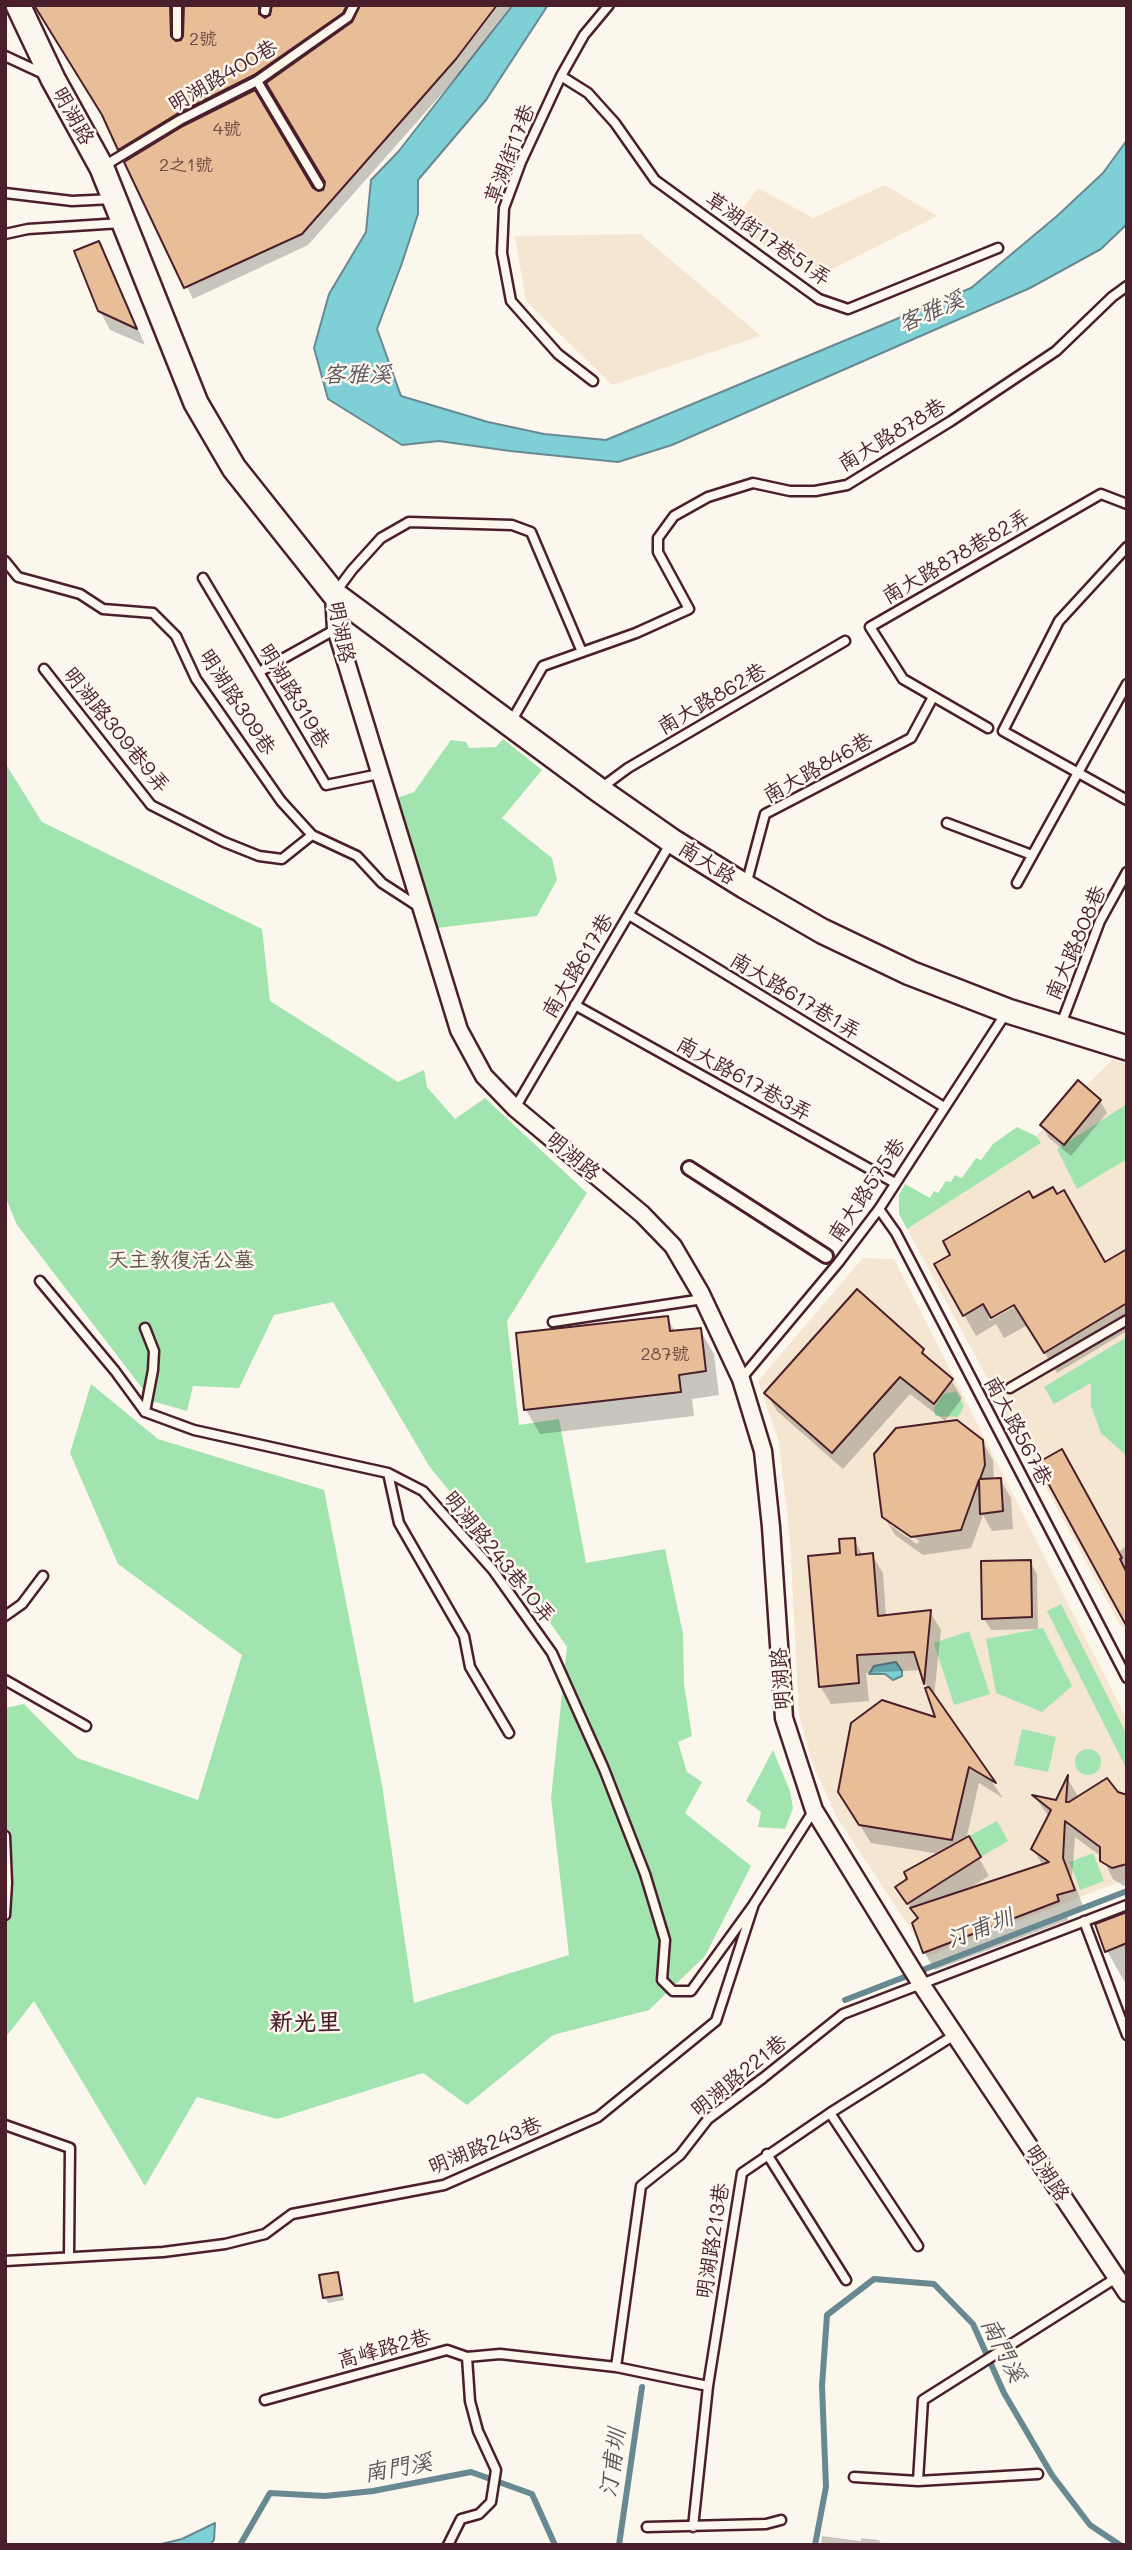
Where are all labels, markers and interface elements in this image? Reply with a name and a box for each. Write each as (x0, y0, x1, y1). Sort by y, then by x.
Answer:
house number: 2號 (189, 28, 217, 50)
street label: 明湖路400巷 (164, 35, 282, 117)
street label: 明湖路 (47, 82, 99, 150)
street label: 草湖街17巷 (479, 100, 541, 208)
house number: 4號 (213, 118, 241, 140)
house number: 2之1號 (159, 154, 213, 176)
street label: 草湖街17巷51弄 (700, 186, 836, 292)
water label: 客雅溪 (894, 286, 968, 338)
water label: 客雅溪 (323, 361, 391, 389)
street label: 南大路878巷 (834, 393, 950, 477)
street label: 南大路878巷82弄 (878, 504, 1034, 610)
street label: 明湖路 (323, 599, 359, 665)
street label: 明湖路319巷 (253, 639, 335, 753)
street label: 明湖路309巷 (193, 644, 281, 760)
street label: 南大路862巷 (653, 658, 771, 740)
street label: 明湖路309巷9弄 (57, 662, 175, 798)
street label: 南大路846巷 (759, 727, 877, 809)
street label: 南大路 (674, 836, 740, 890)
street label: 南大路808巷 (1040, 882, 1112, 1004)
street label: 南大路617巷 (537, 909, 619, 1023)
street label: 南大路617巷1弄 (725, 947, 865, 1045)
street label: 南大路617巷3弄 (672, 1031, 816, 1127)
street label: 明湖路 (541, 1126, 605, 1186)
street label: 南大路575巷 (823, 1133, 911, 1247)
park label: 天主教復活公墓 (108, 1248, 254, 1274)
house number: 287號 (641, 1343, 689, 1365)
street label: 南大路567巷 (979, 1372, 1057, 1490)
street label: 明湖路243巷10弄 (438, 1485, 560, 1629)
street label: 明湖路 (766, 1647, 796, 1711)
water label: 汀甫圳 (943, 1904, 1017, 1954)
district label: 新光里 (269, 2009, 341, 2037)
street label: 明湖路221巷 (686, 2029, 792, 2123)
street label: 明湖路243巷 (424, 2112, 546, 2180)
street label: 明湖路 (1019, 2140, 1075, 2206)
street label: 明湖路213巷 (691, 2181, 735, 2301)
water label: 南門溪 (975, 2313, 1031, 2387)
street label: 高峰路2巷 (335, 2324, 433, 2374)
water label: 汀甫圳 (595, 2427, 631, 2499)
water label: 南門溪 (362, 2448, 434, 2488)

